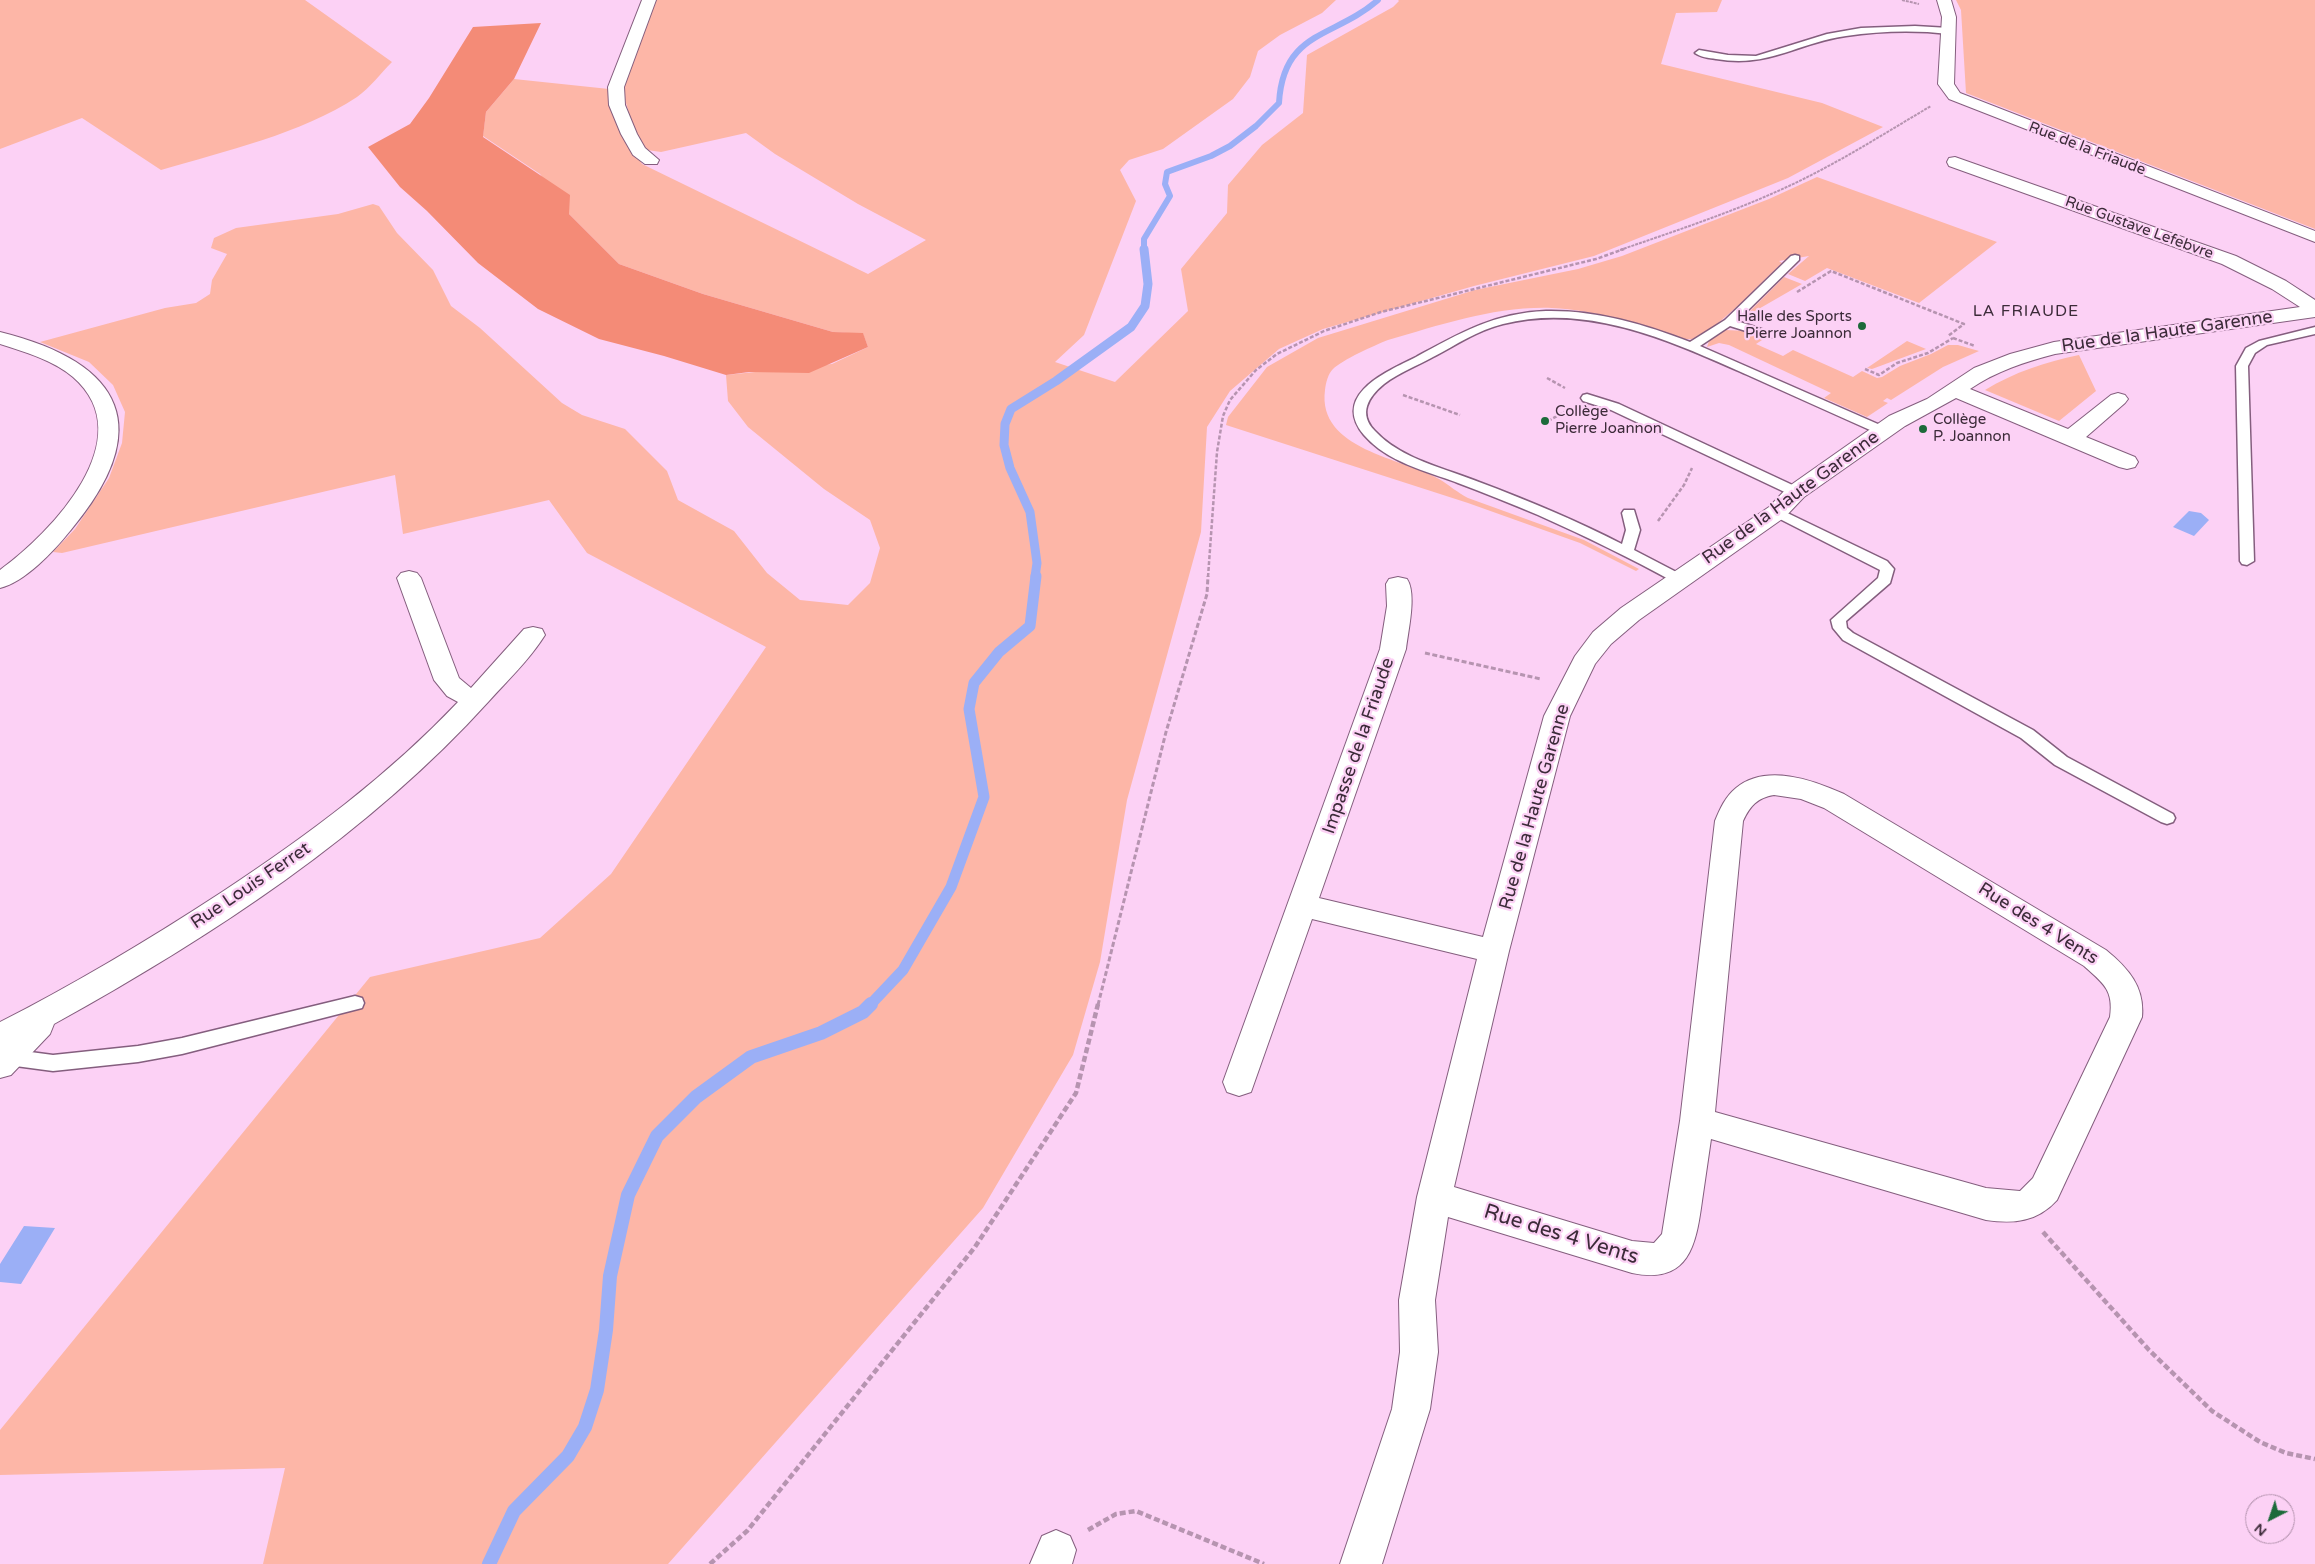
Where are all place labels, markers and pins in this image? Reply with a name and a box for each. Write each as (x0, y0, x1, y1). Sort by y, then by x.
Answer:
place label: Halle des Sports Pierre Joannon (1737, 308, 1852, 343)
marker: Halle des Sports Pierre Joannon (1856, 320, 1868, 332)
place label: Collège Pierre Joannon (1555, 403, 1662, 438)
place label: Collège P. Joannon (1933, 411, 2011, 446)
marker: Collège Pierre Joannon (1539, 415, 1551, 427)
marker: Collège P. Joannon (1917, 423, 1929, 435)

